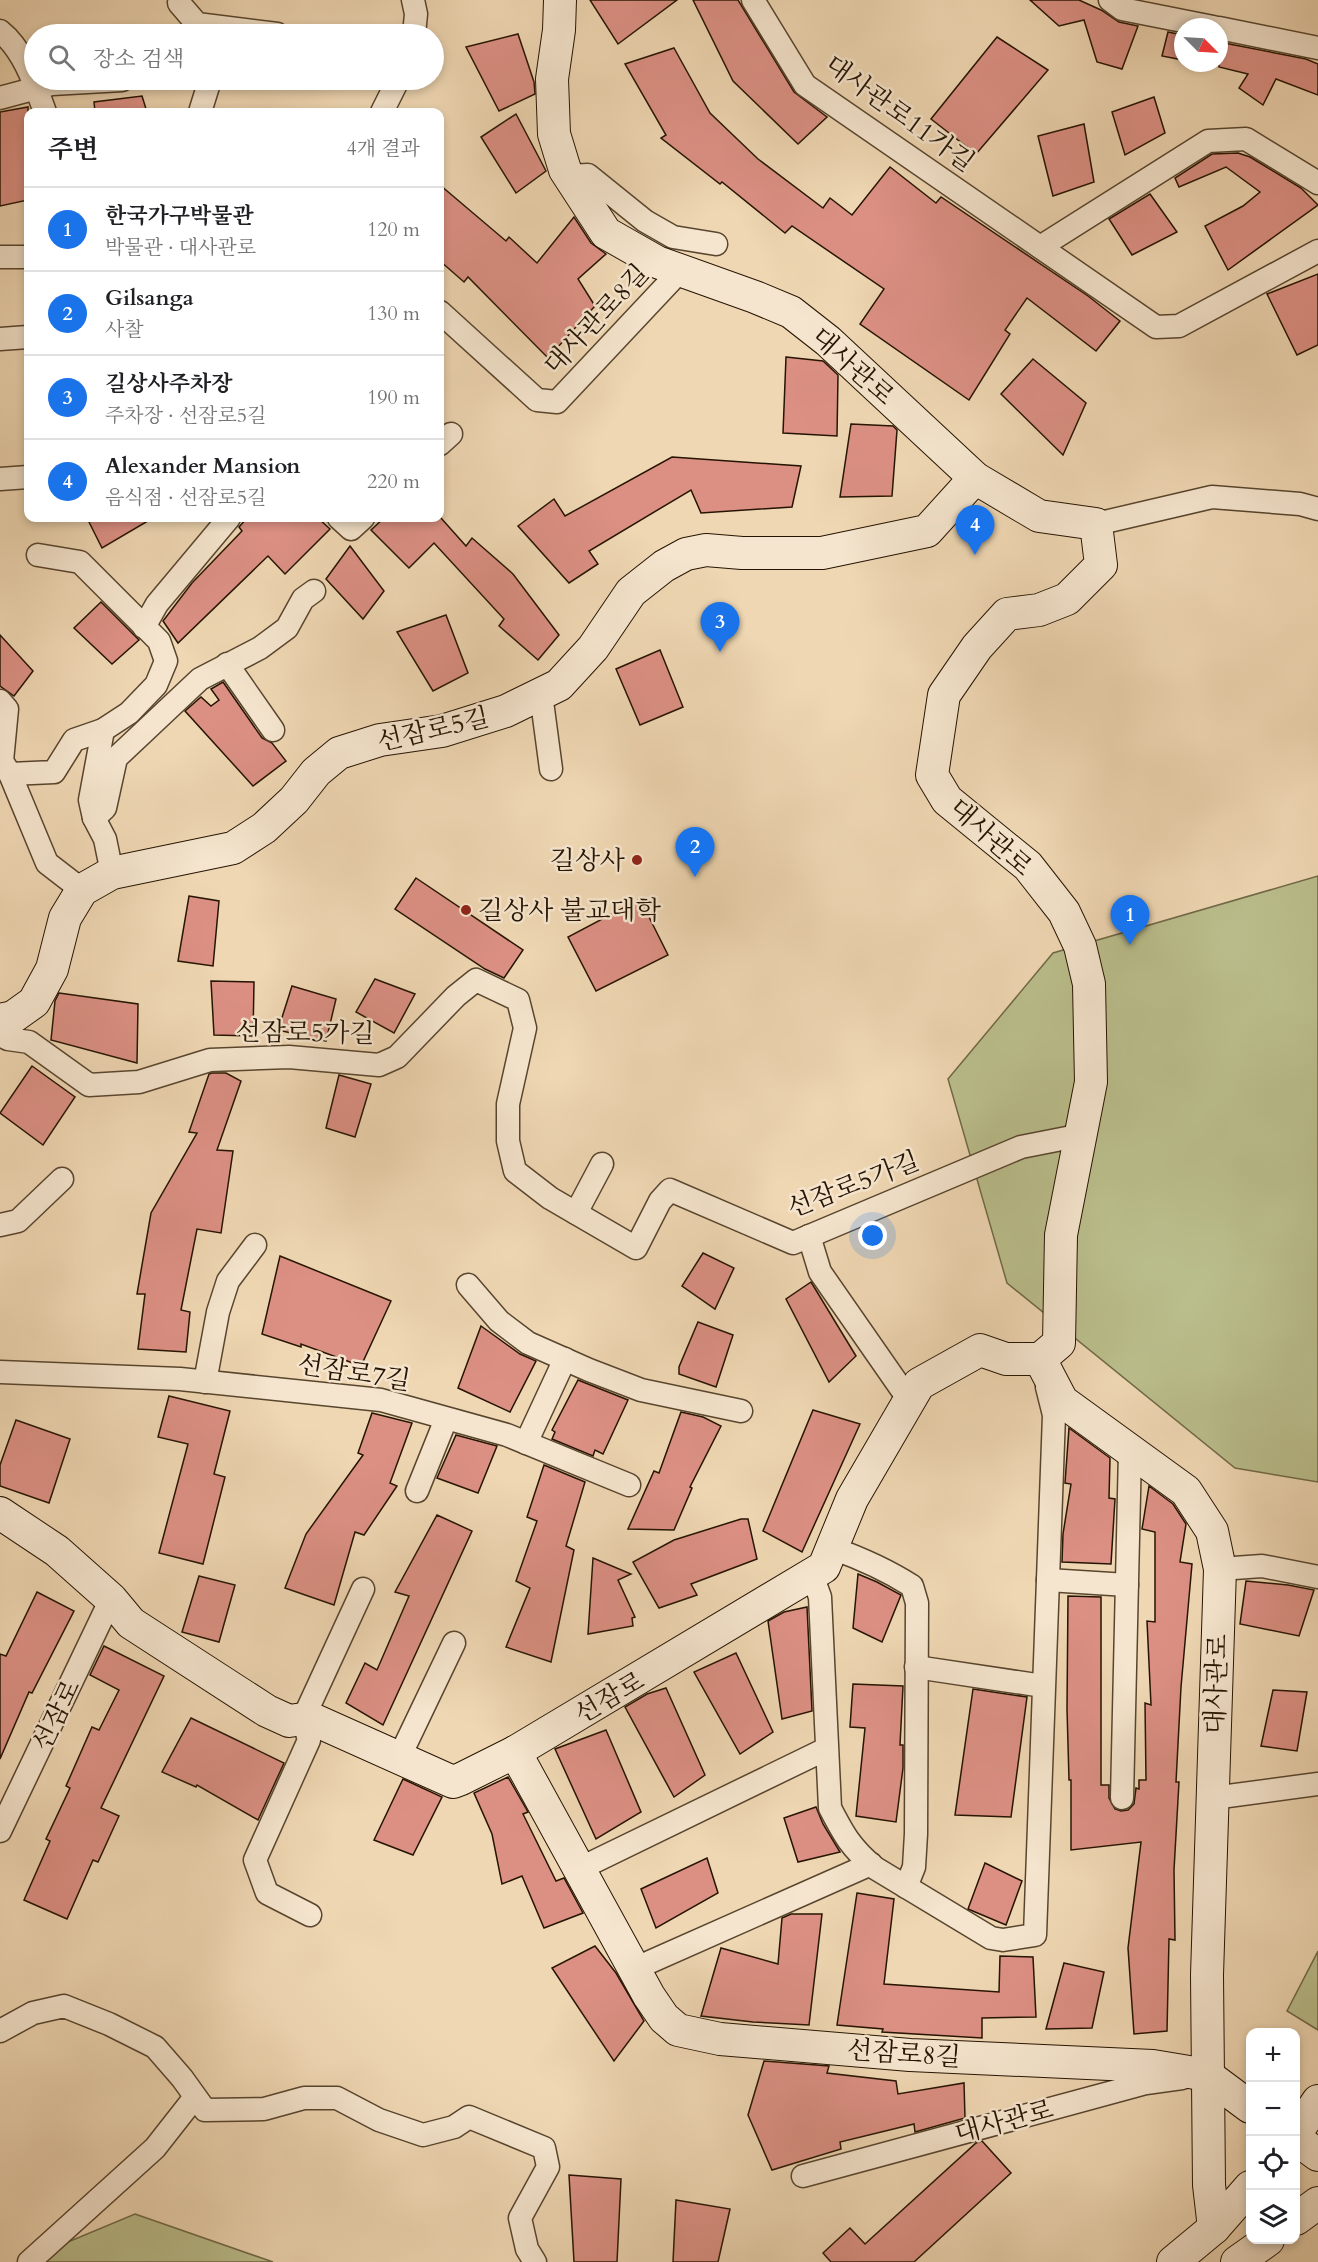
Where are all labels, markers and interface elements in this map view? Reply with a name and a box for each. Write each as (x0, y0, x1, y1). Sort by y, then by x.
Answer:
north arrow (1174, 18, 1228, 72)
search box (24, 24, 444, 90)
icon: search (45, 41, 78, 74)
text: 장소 검색 (93, 44, 184, 74)
street label: 대사관로11가길 (818, 47, 982, 180)
text: 주변 (48, 132, 98, 167)
text: 4개 결과 (346, 135, 420, 162)
text: 한국가구박물관 (105, 201, 254, 231)
text: 1 (62, 216, 73, 243)
text: 120 m (367, 216, 420, 243)
text: 박물관 · 대사관로 (105, 234, 256, 261)
street label: 대사관로8길 (536, 257, 657, 382)
text: Gilsanga (105, 283, 194, 313)
text: 2 (62, 300, 73, 327)
text: 130 m (367, 300, 420, 327)
text: 사찰 (105, 316, 144, 343)
street label: 대사관로 (804, 320, 902, 413)
text: 길상사주차장 (105, 369, 233, 399)
text: 3 (62, 384, 73, 411)
text: 190 m (367, 384, 420, 411)
text: 주차장 · 선잠로5길 (105, 402, 266, 429)
text: Alexander Mansion (105, 451, 300, 481)
text: 4 (62, 468, 73, 495)
text: 220 m (367, 468, 420, 495)
text: 음식점 · 선잠로5길 (105, 484, 266, 511)
pin: 4 (956, 506, 994, 555)
pin: 3 (700, 602, 740, 652)
street label: 선잠로5길 (374, 700, 492, 759)
street label: 대사관로 (942, 791, 1040, 884)
pin: 2 (676, 828, 714, 877)
place label: 길상사 (550, 843, 625, 878)
marker: 길상사 (630, 853, 644, 867)
place label: 길상사 불교대학 (478, 893, 662, 928)
pin: 1 (1110, 896, 1150, 945)
marker: 길상사 불교대학 (459, 903, 473, 917)
street label: 선잠로5가길 (235, 1014, 375, 1051)
street label: 선잠로5가길 (782, 1143, 924, 1226)
your location (858, 1221, 887, 1250)
street label: 선잠로7길 (295, 1346, 413, 1399)
street label: 대사관로 (1197, 1633, 1236, 1735)
street label: 선잠로 (568, 1663, 651, 1731)
street label: 선잠로 (24, 1674, 89, 1757)
map controls (1246, 2028, 1300, 2244)
button: + (1246, 2028, 1300, 2082)
street label: 선잠로8길 (846, 2032, 962, 2075)
button: − (1246, 2082, 1300, 2136)
street label: 대사관로 (951, 2092, 1057, 2151)
button: locate (1246, 2136, 1300, 2190)
button: layers (1246, 2190, 1300, 2244)

